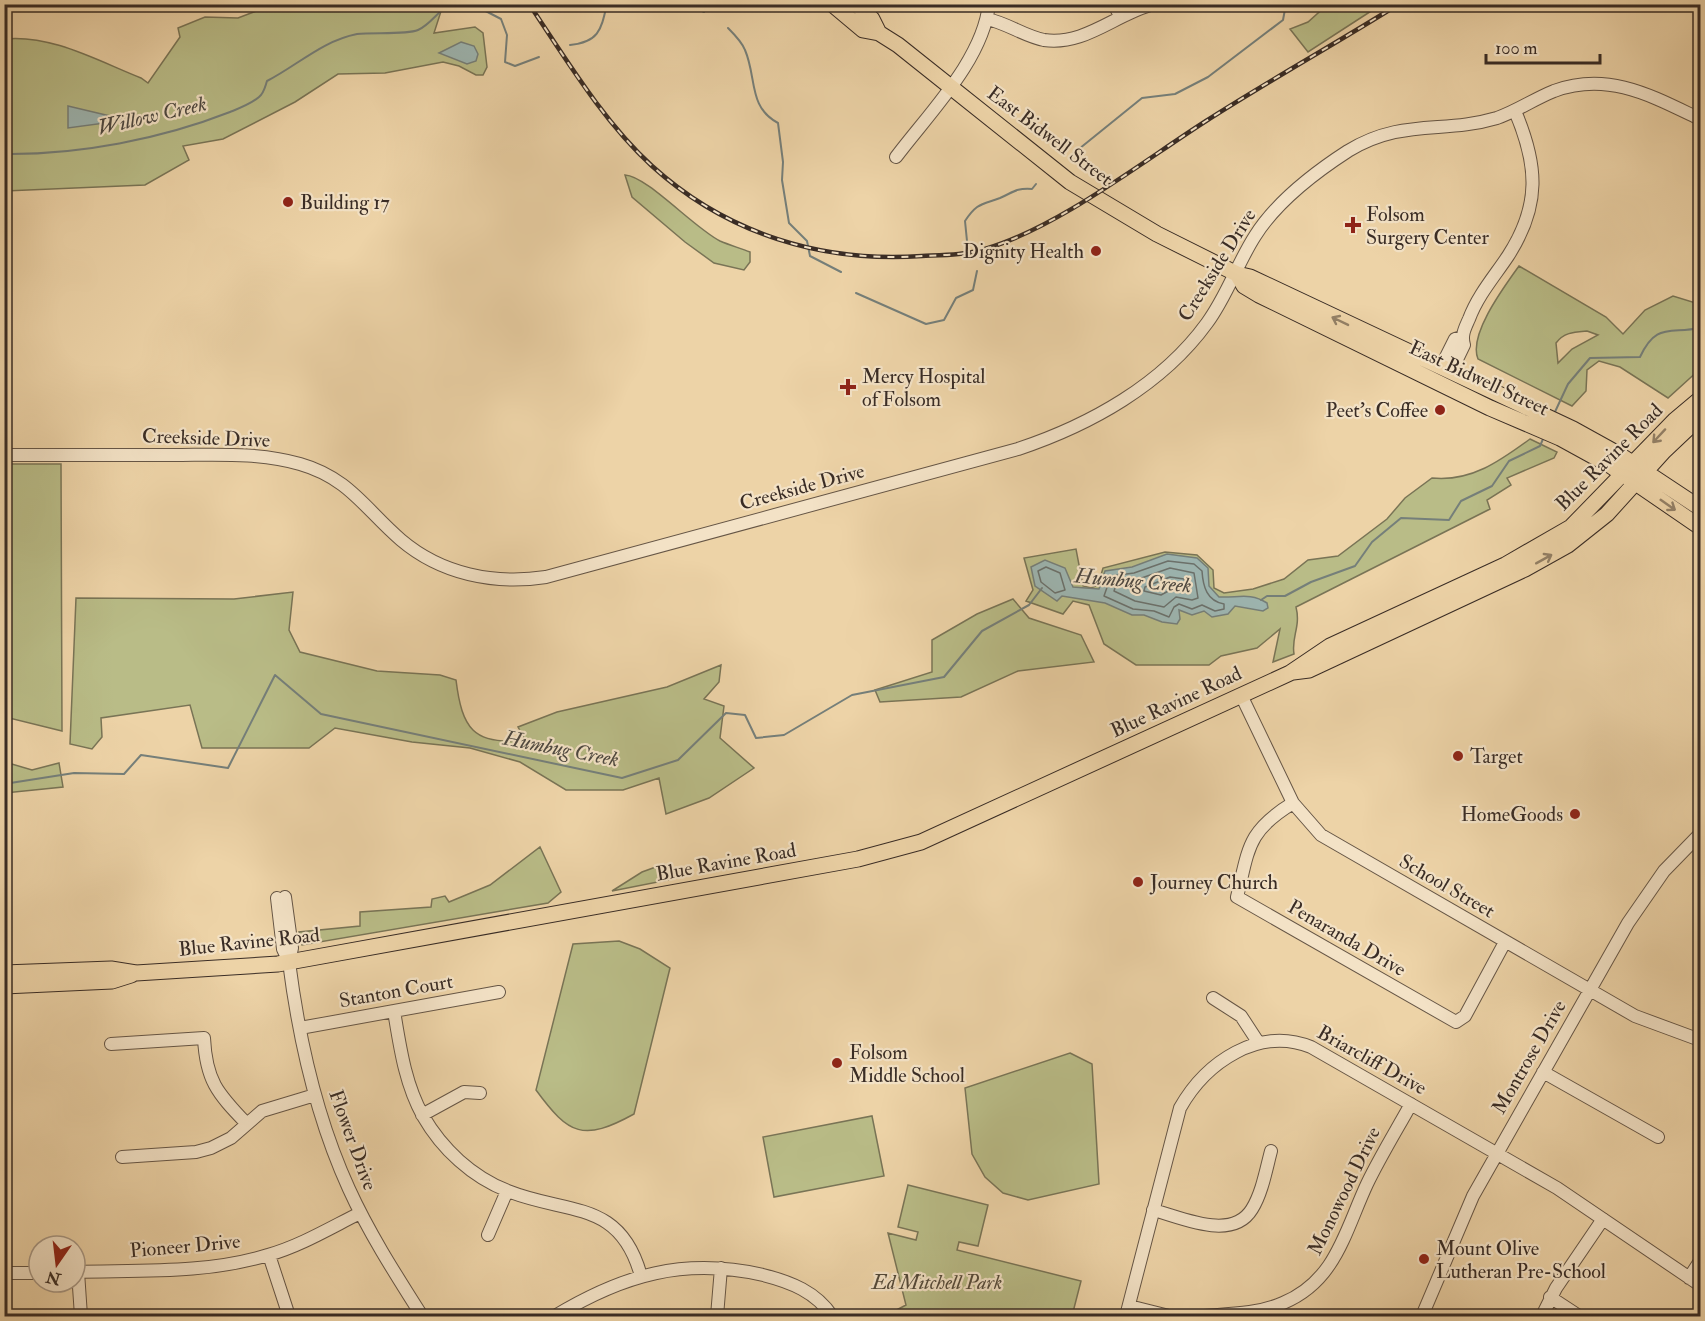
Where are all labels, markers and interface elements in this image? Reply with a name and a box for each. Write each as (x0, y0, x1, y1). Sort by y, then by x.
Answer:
scale bar (1486, 27, 1600, 65)
text: 100 m (1495, 37, 1538, 60)
street label: East Bidwell Street (982, 80, 1118, 192)
water label: Willow Creek (95, 90, 209, 142)
place label: Building 17 (300, 190, 390, 215)
marker: Building 17 (281, 195, 295, 209)
place label: Folsom Surgery Center (1366, 202, 1489, 250)
street label: Creekside Drive (1172, 204, 1262, 326)
marker: Folsom Surgery Center (1344, 216, 1362, 234)
place label: Dignity Health (963, 239, 1085, 264)
marker: Dignity Health (1089, 244, 1103, 258)
one-way arrow (1332, 315, 1350, 327)
street label: East Bidwell Street (1405, 335, 1553, 422)
place label: Mercy Hospital of Folsom (862, 364, 985, 412)
marker: Mercy Hospital of Folsom (839, 378, 857, 396)
place label: Peet's Coffee (1325, 398, 1428, 423)
street label: Blue Ravine Road (1550, 398, 1668, 516)
marker: Peet's Coffee (1433, 403, 1447, 417)
street label: Creekside Drive (141, 423, 271, 453)
one-way arrow (1652, 428, 1666, 443)
street label: Creekside Drive (737, 458, 867, 516)
one-way arrow (1660, 499, 1676, 511)
one-way arrow (1535, 553, 1552, 565)
water label: Humbug Creek (1072, 562, 1193, 600)
street label: Blue Ravine Road (1106, 661, 1246, 743)
water label: Humbug Creek (500, 724, 621, 773)
place label: Target (1470, 744, 1523, 769)
marker: Target (1451, 749, 1465, 763)
place label: HomeGoods (1461, 802, 1563, 827)
marker: HomeGoods (1568, 807, 1582, 821)
street label: Blue Ravine Road (654, 837, 798, 887)
street label: School Street (1395, 849, 1500, 924)
place label: Journey Church (1149, 870, 1279, 895)
marker: Journey Church (1131, 875, 1145, 889)
street label: Penaranda Drive (1284, 894, 1410, 982)
street label: Blue Ravine Road (177, 922, 321, 962)
street label: Stanton Court (337, 969, 455, 1013)
street label: Montrose Drive (1486, 996, 1572, 1118)
street label: Briarcliff Drive (1313, 1020, 1431, 1100)
place label: Folsom Middle School (849, 1040, 965, 1088)
marker: Folsom Middle School (830, 1056, 844, 1070)
street label: Flower Drive (323, 1086, 383, 1194)
street label: Monowood Drive (1302, 1123, 1386, 1259)
street label: Pioneer Drive (129, 1229, 241, 1263)
north arrow (27, 1234, 87, 1294)
place label: Mount Olive Lutheran Pre-School (1436, 1236, 1606, 1284)
marker: Mount Olive Lutheran Pre-School (1417, 1252, 1431, 1266)
text: N (44, 1266, 64, 1289)
park label: Ed Mitchell Park (870, 1270, 1002, 1295)

